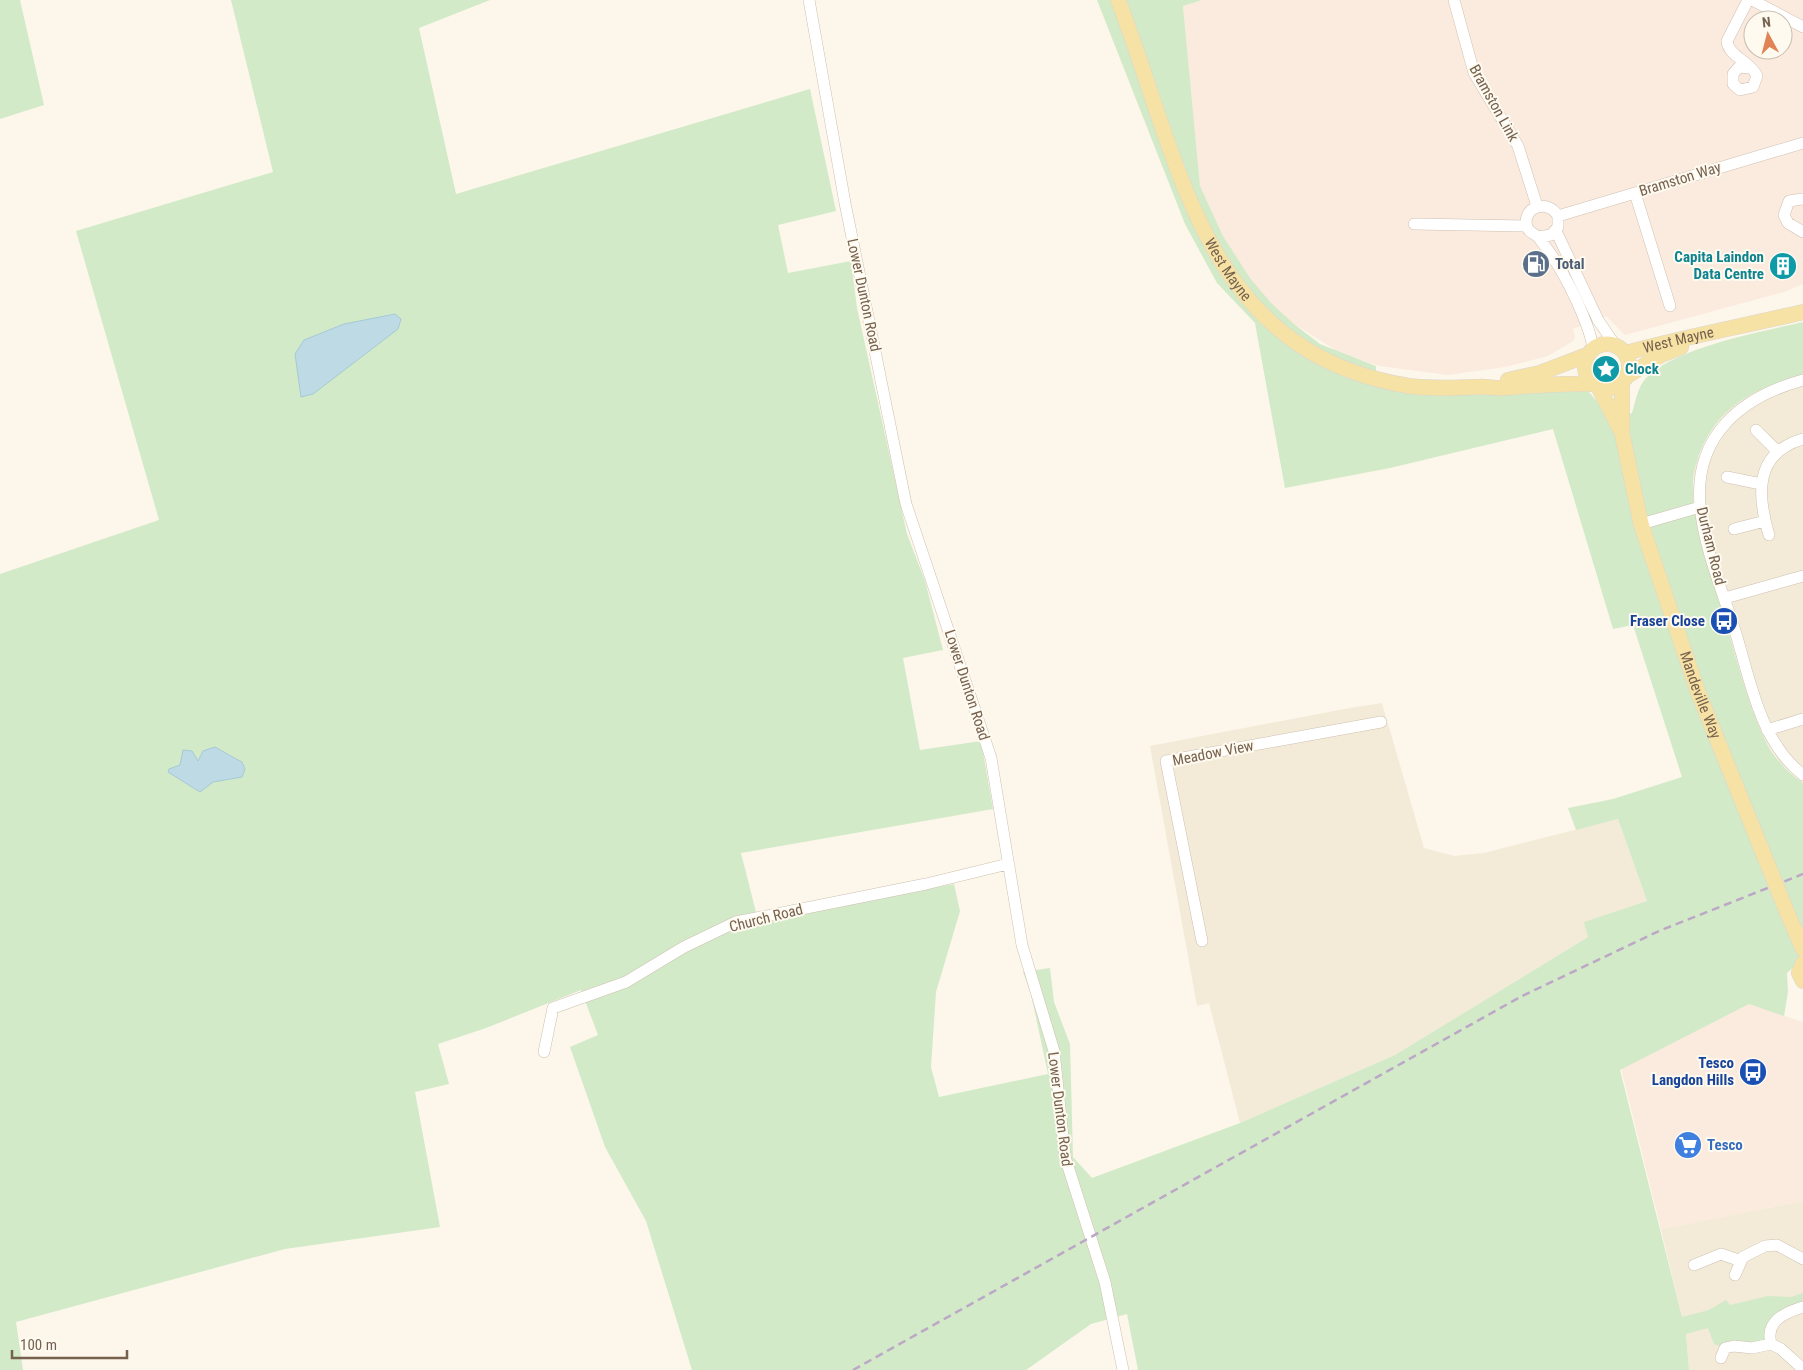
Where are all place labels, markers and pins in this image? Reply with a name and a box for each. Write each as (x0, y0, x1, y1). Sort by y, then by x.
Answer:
place label: Capita Laindon Data Centre (1674, 248, 1764, 283)
fuel station icon: Total (1521, 249, 1551, 279)
building icon: Capita Laindon Data Centre (1768, 251, 1798, 281)
place label: Total (1555, 255, 1585, 273)
place icon: Clock (1591, 354, 1621, 384)
place label: Clock (1625, 360, 1660, 378)
bus stop icon: Fraser Close (1709, 606, 1739, 636)
place label: Fraser Close (1630, 612, 1705, 630)
place label: Tesco Langdon Hills (1652, 1054, 1734, 1089)
bus stop icon: Tesco Langdon Hills (1738, 1057, 1768, 1087)
supermarket icon: Tesco (1673, 1130, 1703, 1160)
place label: Tesco (1707, 1136, 1743, 1154)

